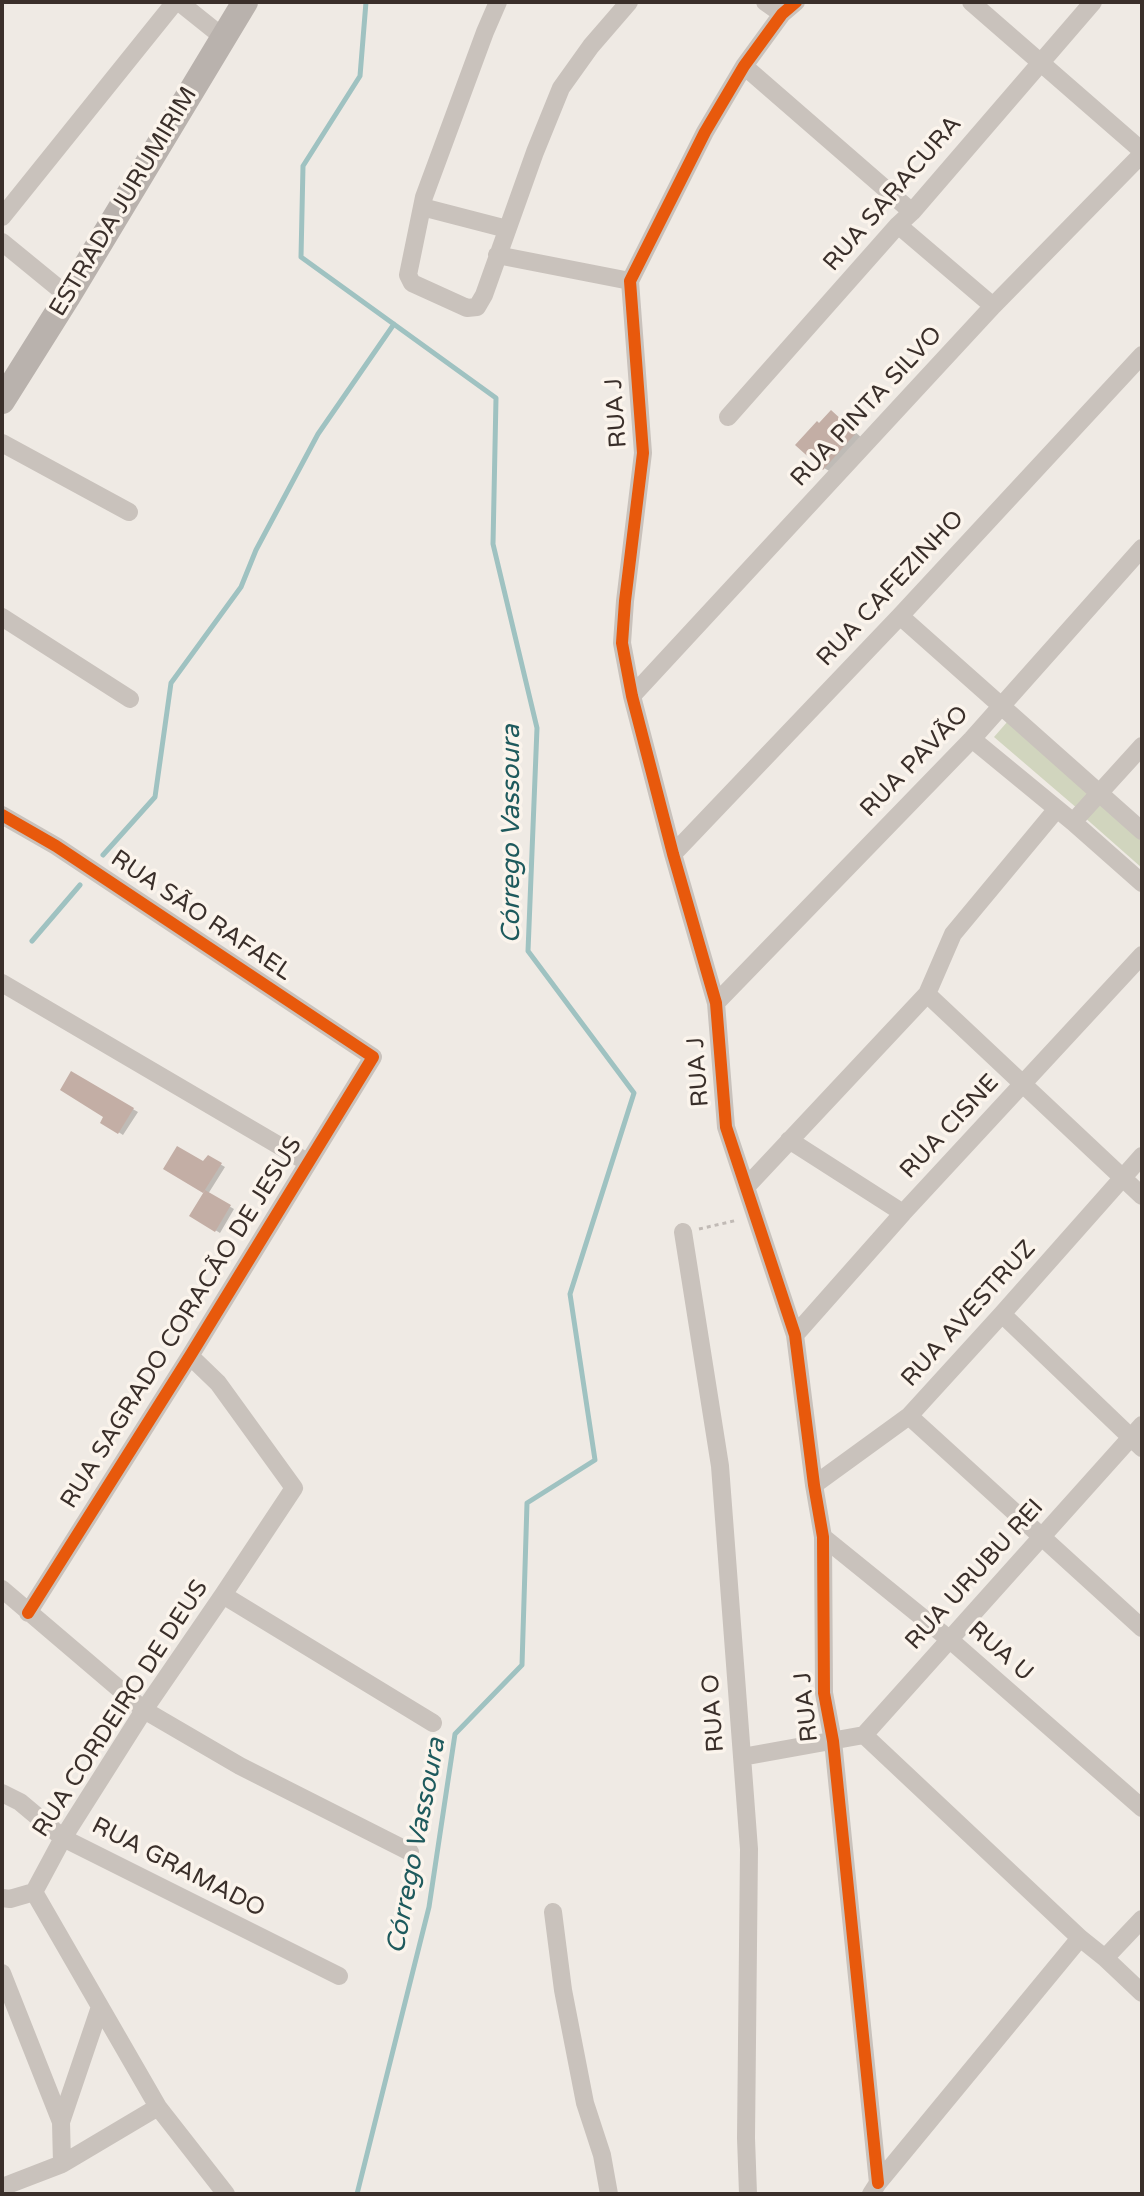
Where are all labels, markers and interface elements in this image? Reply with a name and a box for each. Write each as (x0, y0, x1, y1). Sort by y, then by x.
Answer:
street label: ESTRADA JURUMIRIM (44, 82, 204, 322)
street label: RUA SARACURA (818, 111, 968, 277)
street label: RUA PINTA SILVO (785, 321, 949, 493)
street label: RUA J (600, 377, 634, 449)
street label: RUA CAFEZINHO (811, 505, 971, 673)
street label: RUA PAVÃO (855, 700, 975, 824)
water label: Córrego Vassoura (496, 724, 528, 944)
street label: RUA SÃO RAFAEL (105, 845, 297, 987)
street label: RUA J (682, 1036, 716, 1108)
street label: RUA CISNE (895, 1069, 1005, 1185)
street label: RUA SAGRADO CORACÃO DE JESUS (55, 1132, 309, 1514)
street label: RUA AVESTRUZ (896, 1235, 1042, 1393)
street label: RUA URUBU REI (900, 1494, 1050, 1656)
street label: RUA CORDEIRO DE DEUS (27, 1575, 215, 1843)
street label: RUA U (961, 1616, 1039, 1688)
street label: RUA J (789, 1671, 825, 1743)
street label: RUA O (697, 1673, 731, 1753)
water label: Córrego Vassoura (381, 1735, 453, 1957)
street label: RUA GRAMADO (87, 1812, 269, 1924)

